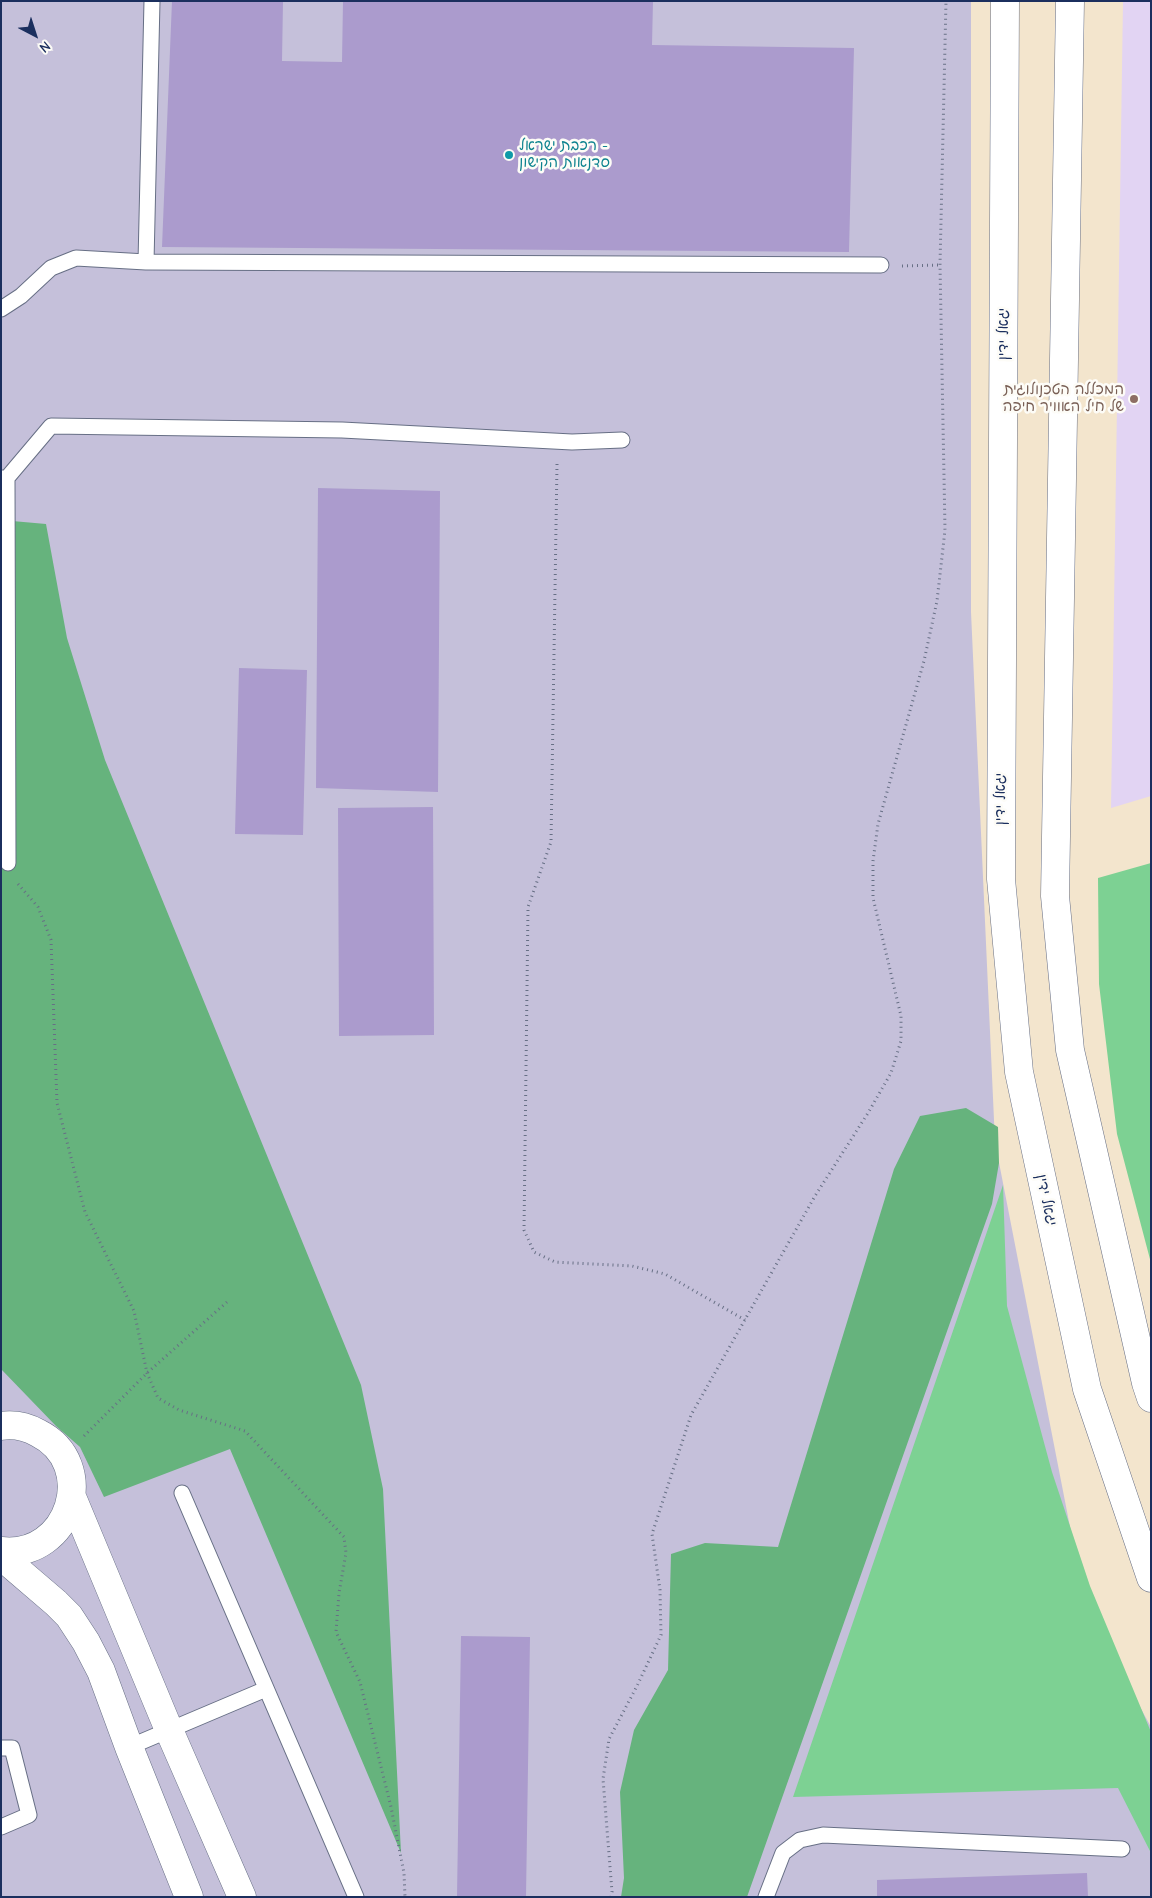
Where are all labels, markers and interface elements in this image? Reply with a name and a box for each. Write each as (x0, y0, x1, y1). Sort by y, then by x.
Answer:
north arrow (10, 10, 60, 60)
text: N (36, 37, 54, 56)
place label: רכבת ישראל - סדנאות הקישון (519, 137, 610, 172)
marker: רכבת ישראל - סדנאות הקישון (503, 149, 515, 161)
street label: יגאל ידין (995, 308, 1013, 360)
place label: המכללה הטכנולוגית של חיל האוויר חיפה (1003, 381, 1124, 416)
marker: המכללה הטכנולוגית של חיל האוויר חיפה (1128, 393, 1140, 405)
street label: יגאל ידין (992, 773, 1010, 825)
street label: יגאל ידין (1032, 1172, 1060, 1228)

